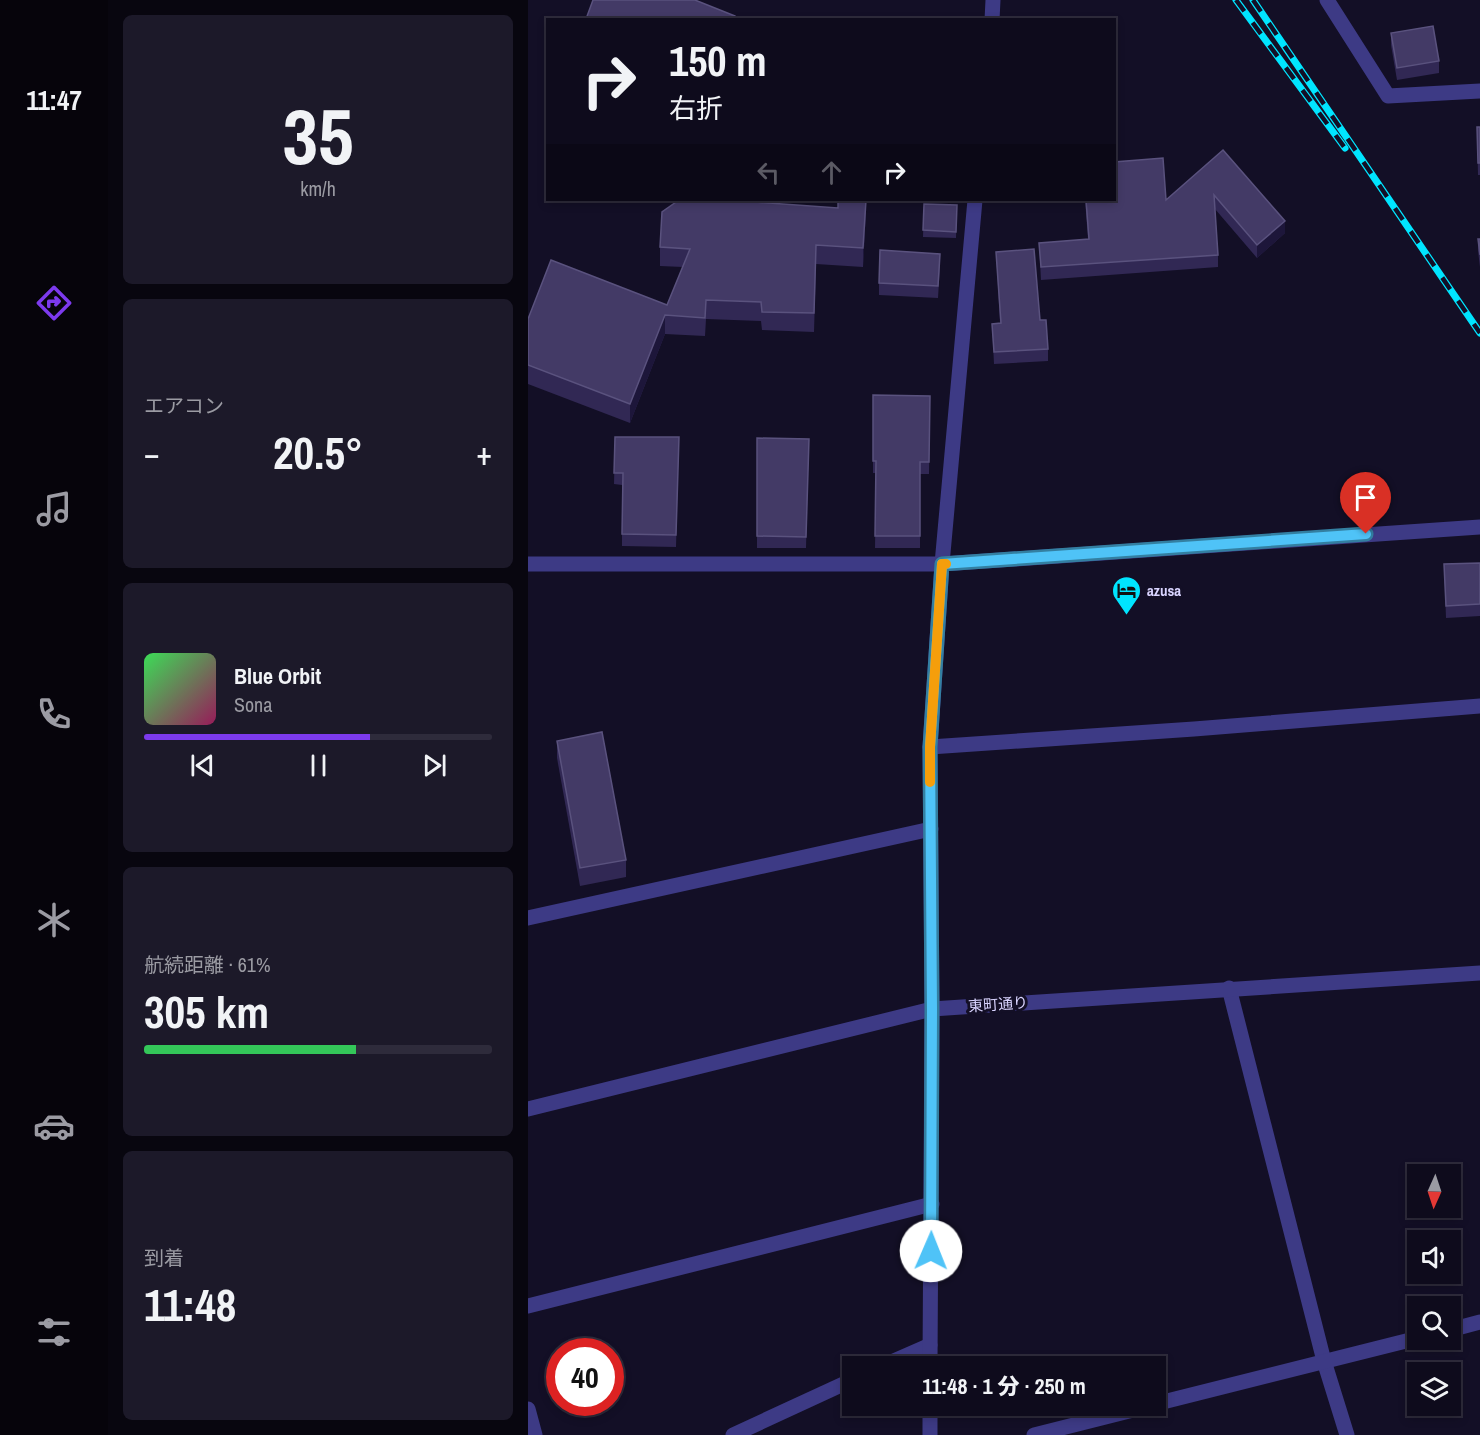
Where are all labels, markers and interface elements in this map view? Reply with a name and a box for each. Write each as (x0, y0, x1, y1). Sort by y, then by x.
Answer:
text: 150 m (669, 33, 767, 89)
icon: right (570, 42, 648, 120)
text: 11:47 (26, 82, 82, 118)
text: 35 (282, 83, 354, 188)
text: 右折 (669, 90, 723, 126)
icon: left (752, 156, 785, 189)
icon: ahead (815, 156, 848, 189)
icon: right (878, 156, 911, 189)
text: km/h (300, 175, 336, 202)
icon: directions (33, 282, 75, 324)
text: エアコン (144, 392, 224, 419)
text: 20.5° (273, 422, 363, 483)
text: − (144, 431, 160, 475)
text: + (476, 431, 492, 475)
pin (1340, 472, 1391, 534)
icon: arrive (1349, 481, 1382, 514)
icon: music (33, 488, 75, 530)
hotel icon: azusa (1110, 574, 1142, 616)
place label: azusa (1147, 580, 1181, 601)
text: Blue Orbit (234, 661, 321, 691)
text: Sona (234, 691, 272, 718)
icon: phone (33, 693, 75, 735)
icon: previous (186, 749, 219, 782)
icon: pause (302, 749, 335, 782)
icon: next (418, 749, 451, 782)
icon: climate (33, 899, 75, 941)
text: 航続距離 · 61% (144, 951, 271, 978)
text: 305 km (144, 981, 269, 1042)
street label: 東町通り (967, 991, 1029, 1017)
icon: car (33, 1105, 75, 1147)
north arrow (1407, 1164, 1461, 1218)
map controls (1407, 1164, 1461, 1416)
position arrow (899, 1219, 963, 1283)
button: sound (1407, 1230, 1461, 1284)
text: 到着 (144, 1244, 184, 1271)
text: 11:48 (144, 1274, 236, 1335)
button: search (1407, 1296, 1461, 1350)
icon: filters (33, 1311, 75, 1353)
speed limit sign: 40 (546, 1338, 624, 1416)
button: layers (1407, 1362, 1461, 1416)
text: 11:48 · 1 分 · 250 m (922, 1371, 1086, 1401)

